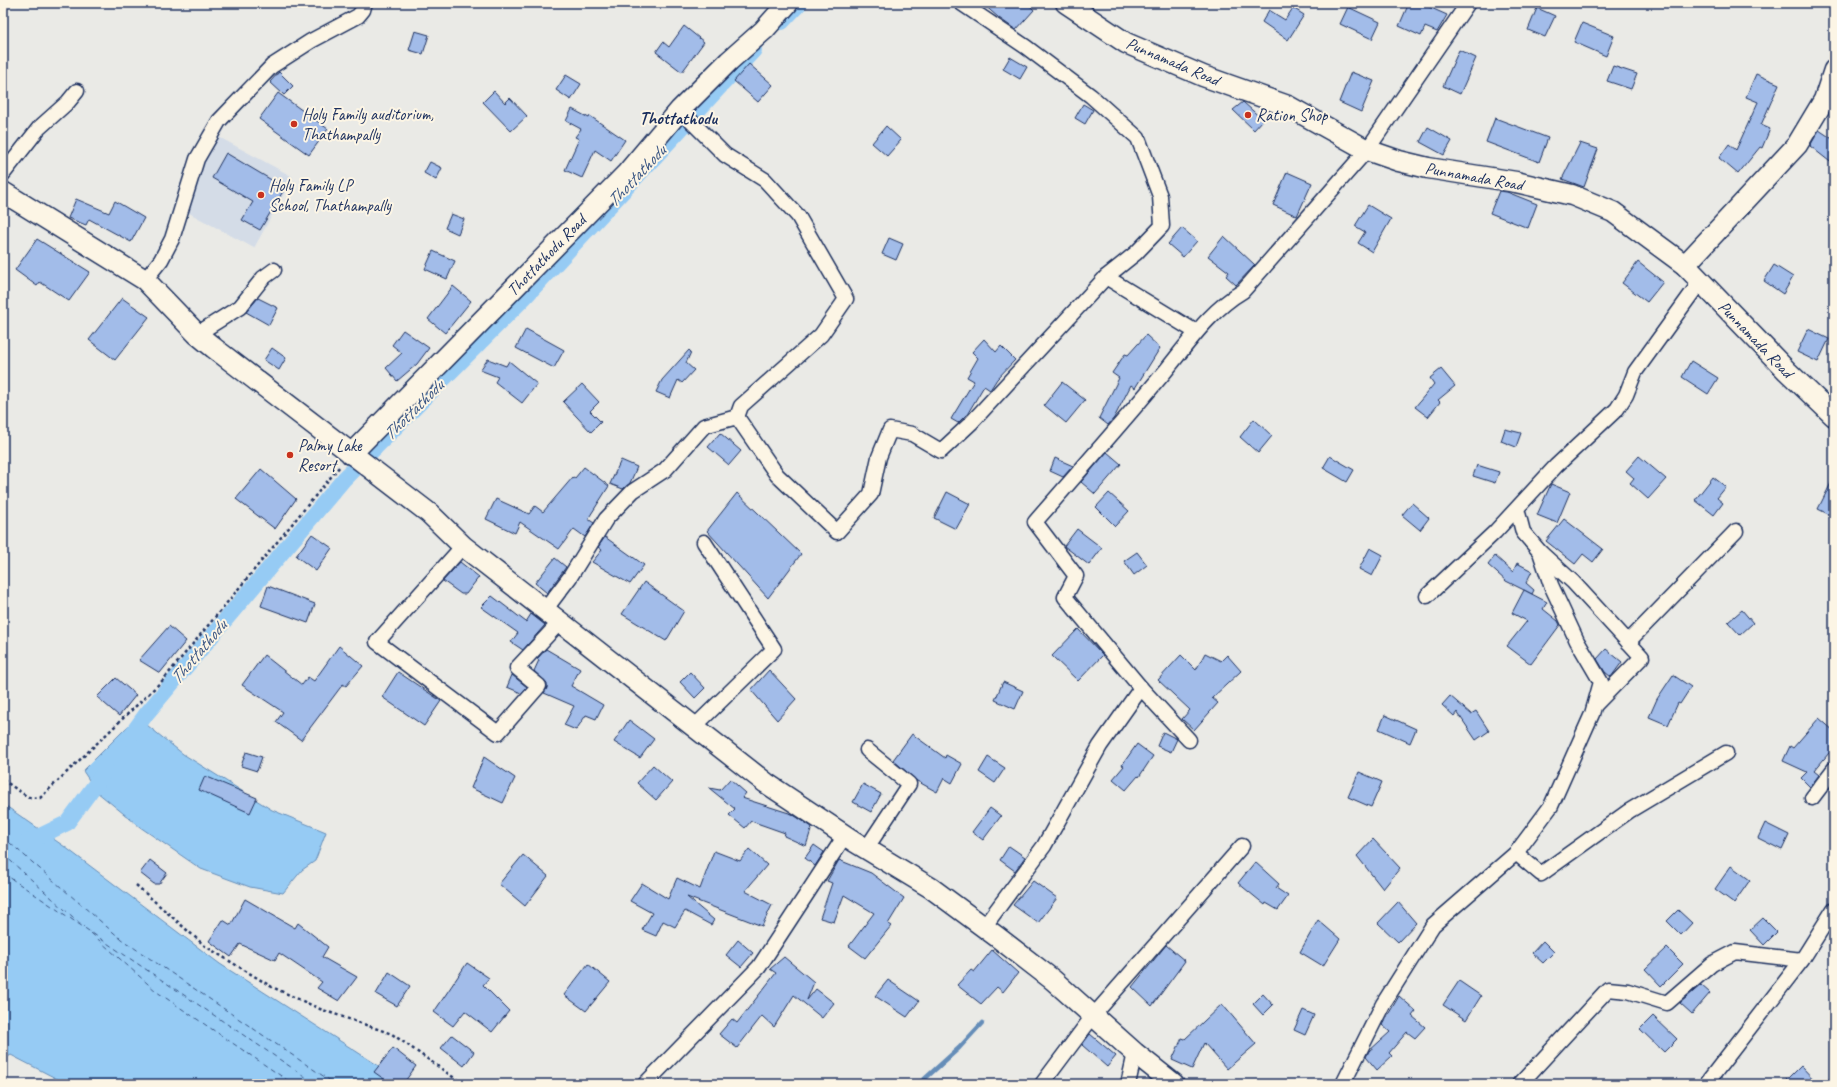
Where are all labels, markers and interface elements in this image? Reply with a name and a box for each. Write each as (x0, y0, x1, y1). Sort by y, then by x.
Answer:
street label: Punnamada Road (1123, 32, 1226, 92)
place label: Holy Family auditorium, Thathampally (302, 104, 434, 145)
place label: Ration Shop (1256, 105, 1329, 126)
district label: Thottathodu (639, 107, 718, 129)
marker: Ration Shop (1243, 110, 1253, 120)
marker: Holy Family auditorium, Thathampally (289, 119, 299, 129)
water label: Thottathodu (602, 138, 672, 212)
street label: Punnamada Road (1423, 158, 1528, 196)
place label: Holy Family LP School, Thathampally (269, 175, 392, 216)
marker: Holy Family LP School, Thathampally (256, 190, 266, 200)
street label: Thottathodu Road (502, 209, 592, 300)
street label: Punnamada Road (1714, 296, 1800, 385)
water label: Thottathodu (378, 373, 450, 445)
place label: Palmy Lake Resort (298, 435, 363, 476)
marker: Palmy Lake Resort (285, 450, 295, 460)
water label: Thottathodu (165, 613, 233, 688)

